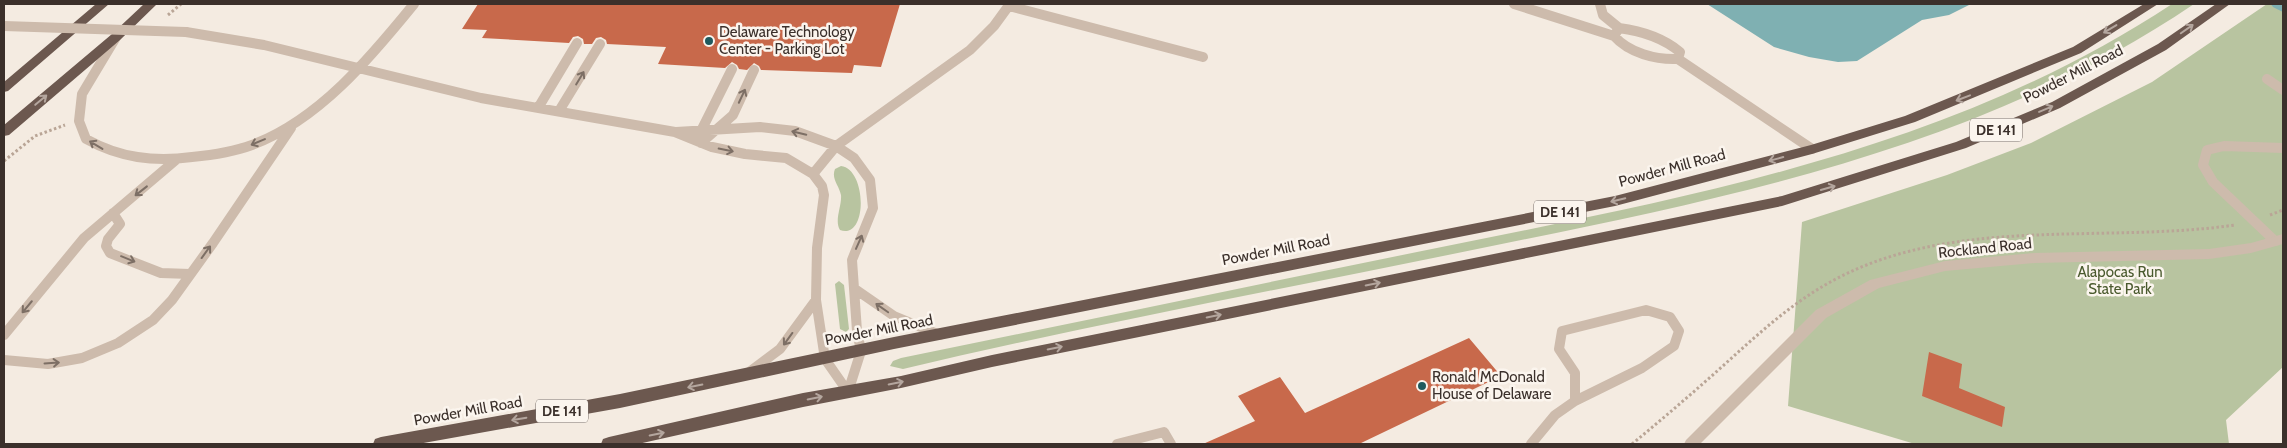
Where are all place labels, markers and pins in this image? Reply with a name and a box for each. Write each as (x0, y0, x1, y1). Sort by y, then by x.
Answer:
place label: Delaware Technology Center - Parking Lot (719, 23, 855, 58)
marker: Delaware Technology Center - Parking Lot (703, 35, 715, 47)
place label: Ronald McDonald House of Delaware (1432, 368, 1552, 403)
marker: Ronald McDonald House of Delaware (1416, 380, 1428, 392)

